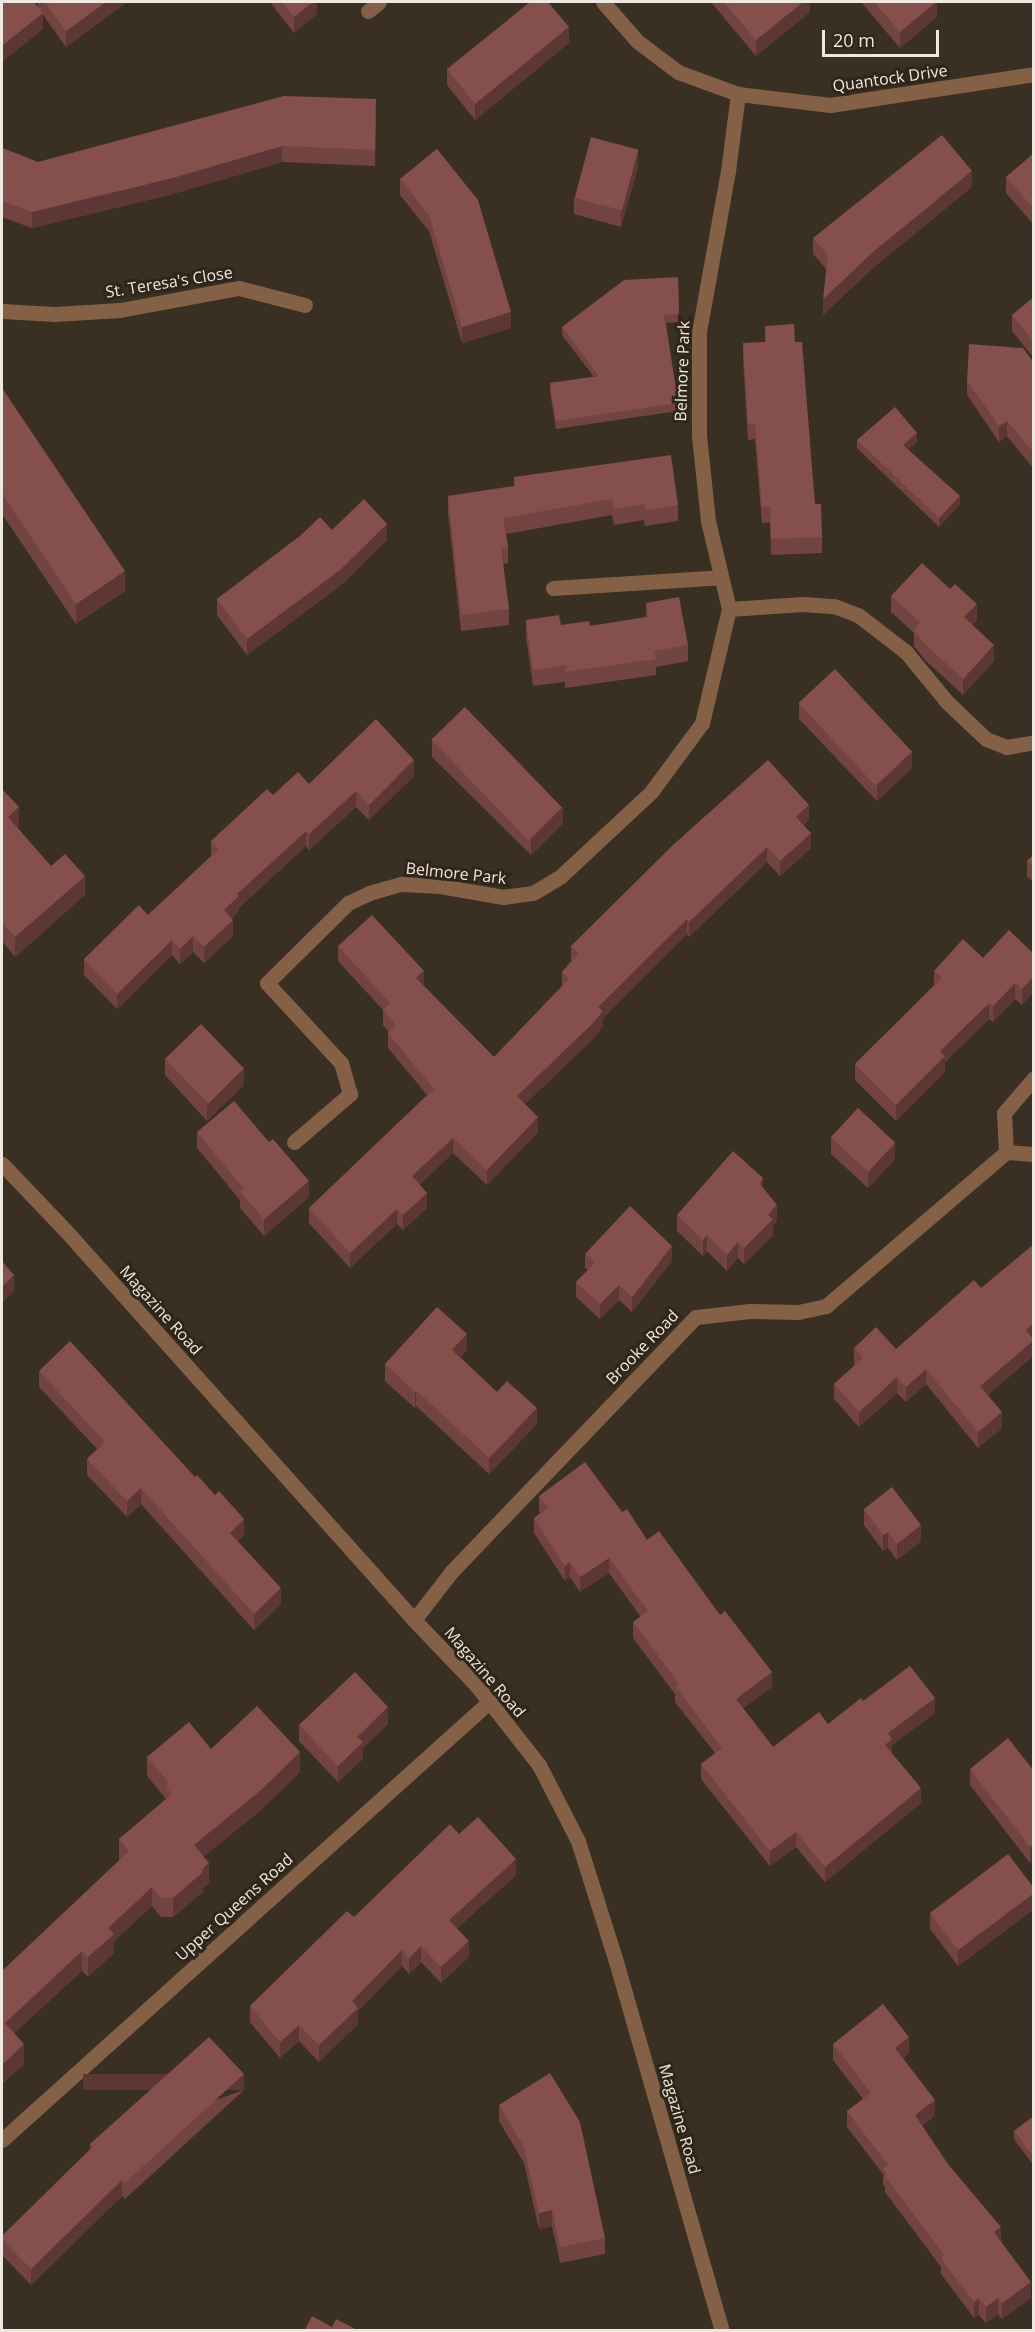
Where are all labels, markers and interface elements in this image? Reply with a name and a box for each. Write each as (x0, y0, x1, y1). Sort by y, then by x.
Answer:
scale bar (825, 18, 942, 56)
text: 20 m (833, 28, 875, 52)
street label: Quantock Drive (831, 60, 949, 96)
street label: St. Teresa's Close (104, 262, 234, 302)
street label: Belmore Park (671, 320, 693, 422)
street label: Belmore Park (405, 858, 507, 888)
street label: Magazine Road (116, 1261, 206, 1359)
street label: Brooke Road (602, 1306, 682, 1388)
street label: Magazine Road (441, 1623, 529, 1721)
street label: Upper Queens Road (171, 1849, 297, 1965)
street label: Magazine Road (655, 2062, 705, 2176)

